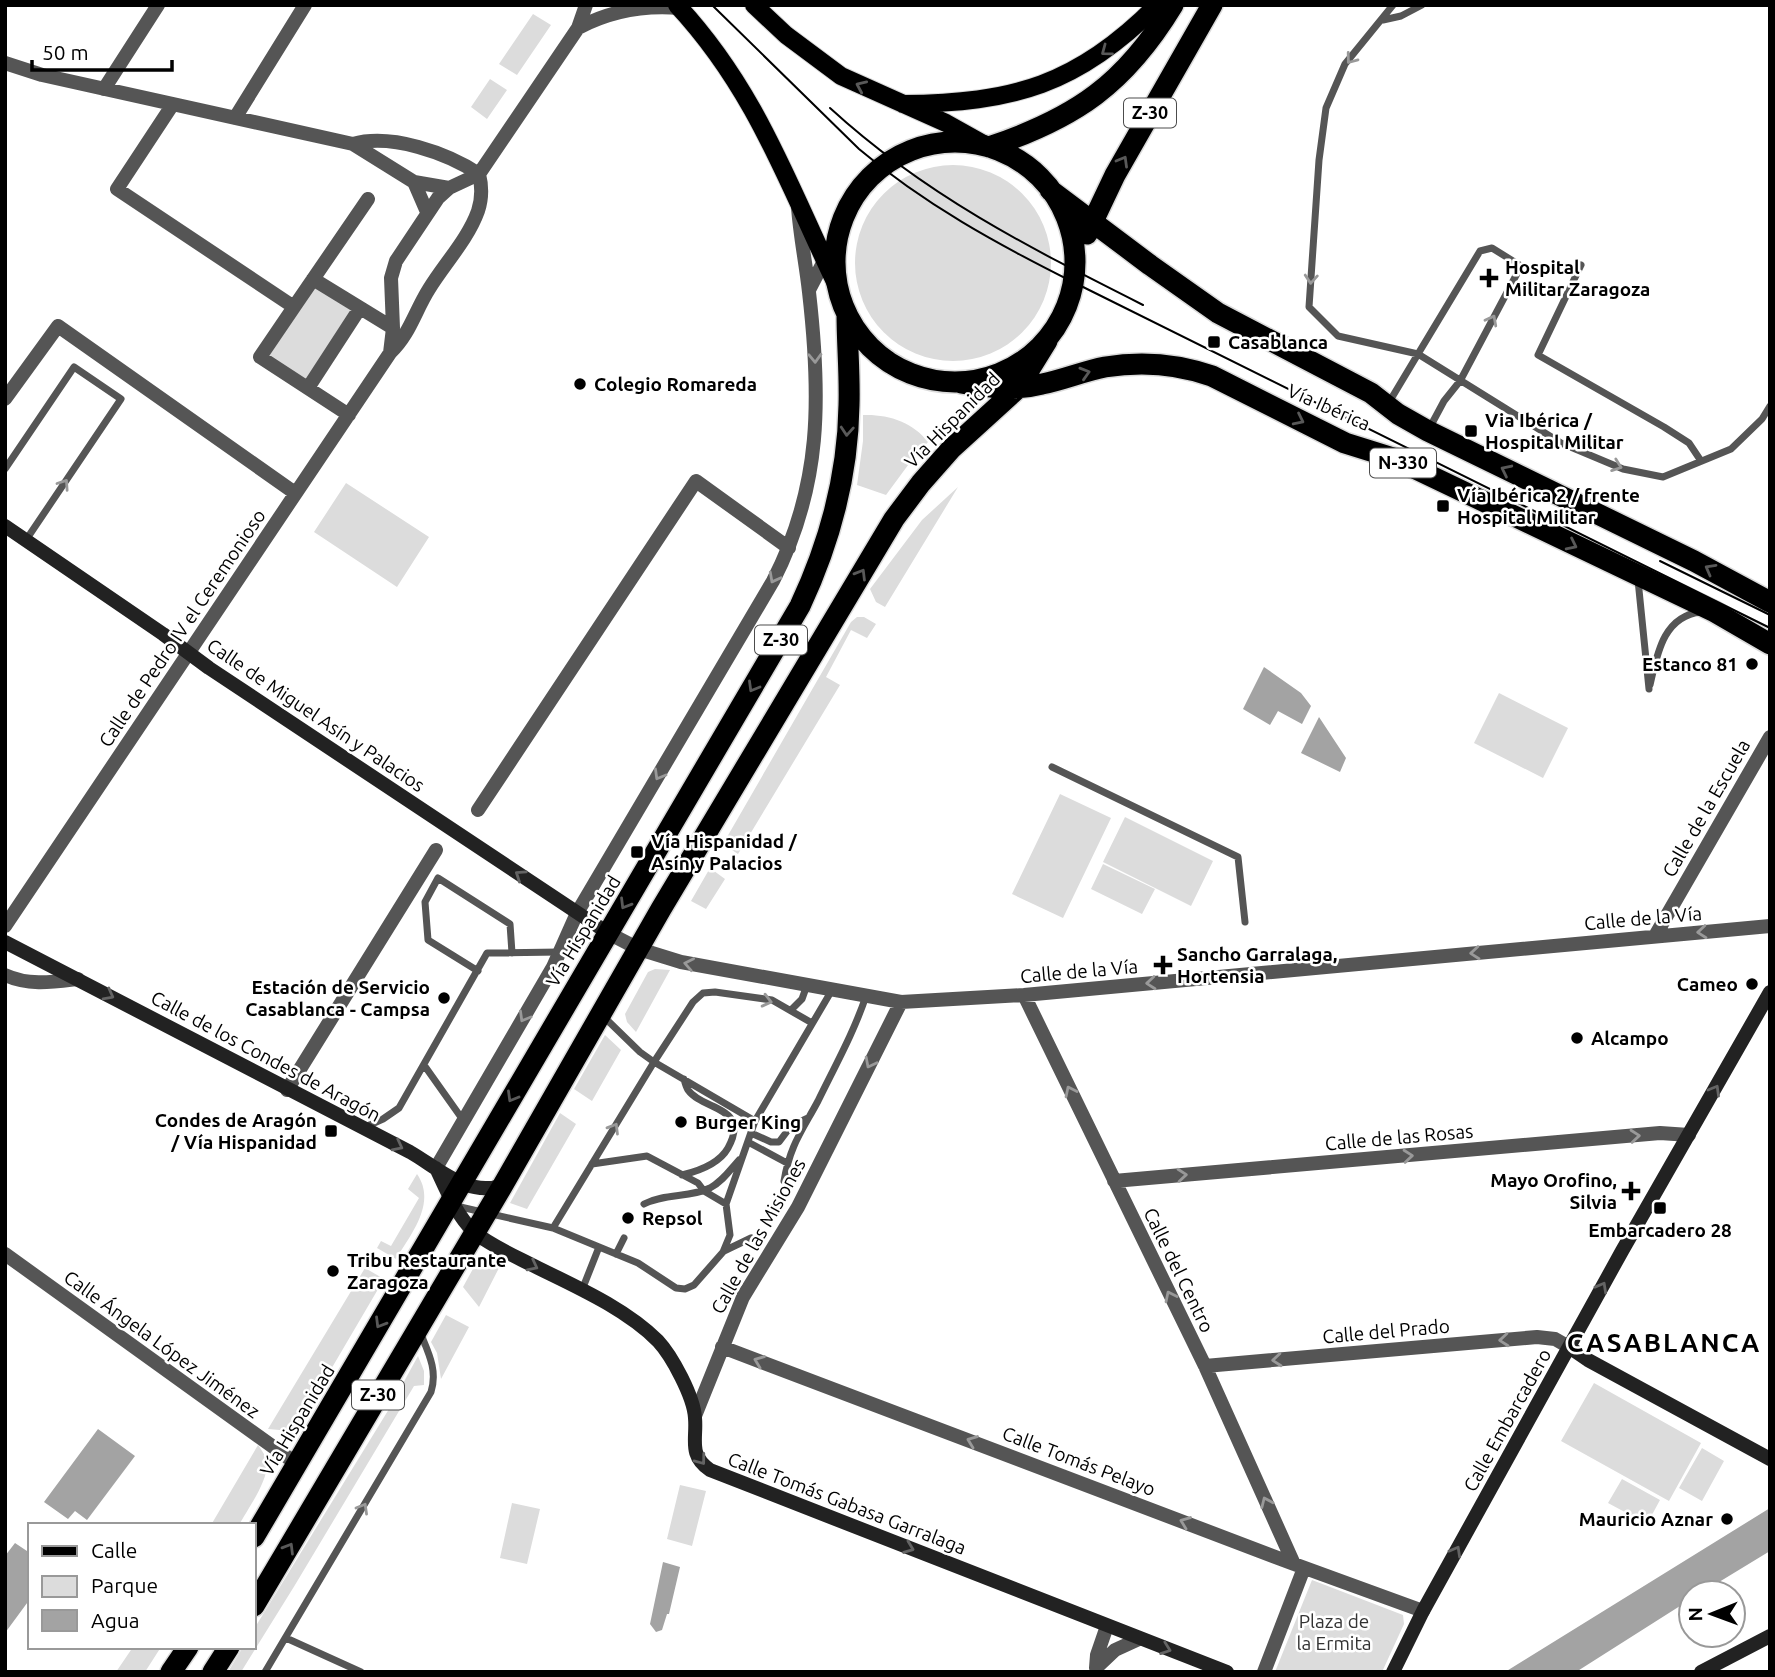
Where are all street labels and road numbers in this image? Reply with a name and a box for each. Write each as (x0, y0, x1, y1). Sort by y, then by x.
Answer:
road number: Z-30 (1124, 98, 1176, 128)
street label: Vía Hispanidad (900, 368, 1004, 472)
street label: Vía Ibérica (1284, 379, 1374, 435)
road number: N-330 (1370, 448, 1436, 477)
street label: Calle de Pedro IV el Ceremonioso (94, 505, 270, 751)
road number: Z-30 (755, 626, 807, 654)
street label: Calle de Miguel Asín y Palacios (203, 634, 429, 796)
street label: Calle de la Escuela (1658, 735, 1754, 881)
street label: Vía Hispanidad (541, 871, 625, 991)
street label: Calle de la Vía (1583, 902, 1703, 934)
street label: Calle de la Vía (1019, 955, 1139, 987)
street label: Calle de los Condes de Aragón (147, 986, 385, 1126)
street label: Calle de las Rosas (1324, 1120, 1474, 1154)
street label: Calle de las Misiones (706, 1154, 810, 1318)
street label: Calle del Centro (1139, 1204, 1219, 1336)
street label: Calle Ángela López Jiménez (60, 1266, 264, 1423)
street label: Calle del Prado (1321, 1314, 1451, 1348)
street label: Calle Embarcadero (1459, 1345, 1555, 1495)
street label: Vía Hispanidad (255, 1360, 339, 1480)
road number: Z-30 (352, 1380, 404, 1410)
street label: Calle Tomás Pelayo (999, 1422, 1159, 1500)
street label: Calle Tomás Gabasa Garralaga (725, 1447, 969, 1559)

